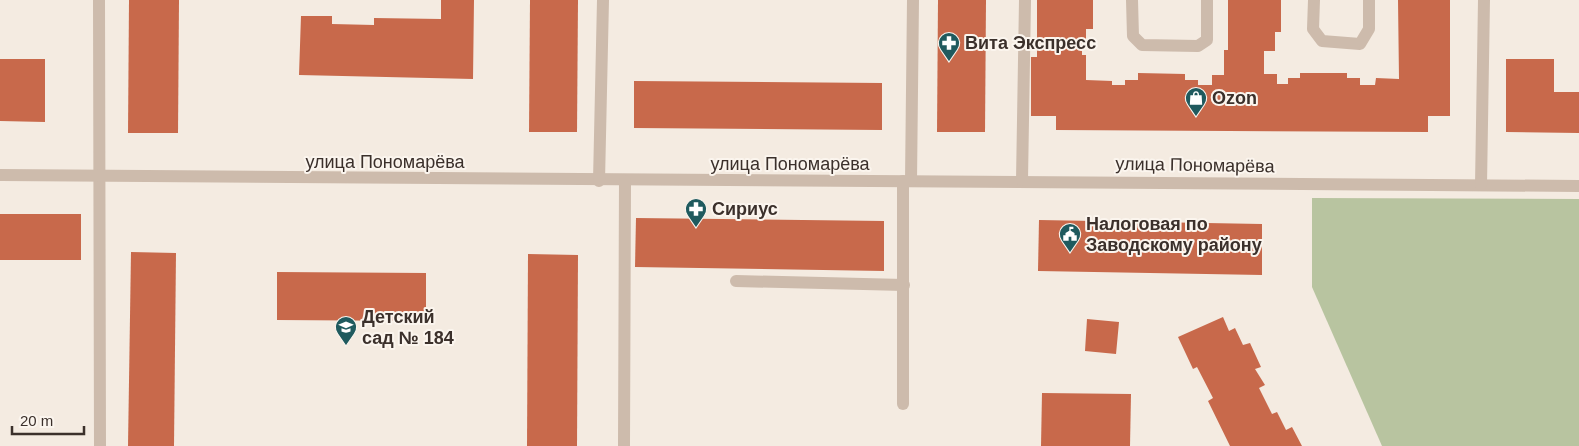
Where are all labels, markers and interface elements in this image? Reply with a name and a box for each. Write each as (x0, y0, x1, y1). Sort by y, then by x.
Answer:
pharmacy icon: Вита Экспресс (937, 31, 961, 62)
place label: Вита Экспресс (965, 33, 1096, 53)
shop icon: Ozon (1184, 86, 1208, 117)
place label: Ozon (1212, 88, 1257, 108)
street label: улица Пономарёва (305, 152, 466, 172)
street label: улица Пономарёва (710, 154, 871, 174)
street label: улица Пономарёва (1115, 154, 1276, 176)
pharmacy icon: Сириус (684, 197, 708, 228)
place label: Сириус (712, 199, 778, 219)
place label: Налоговая по Заводскому району (1086, 214, 1262, 255)
public building icon: Налоговая по Заводскому району (1058, 222, 1082, 253)
place label: Детский сад № 184 (362, 307, 454, 348)
school or university icon: Детский сад № 184 (334, 315, 358, 346)
scale bar (12, 404, 85, 436)
text: 20 m (20, 412, 53, 429)

